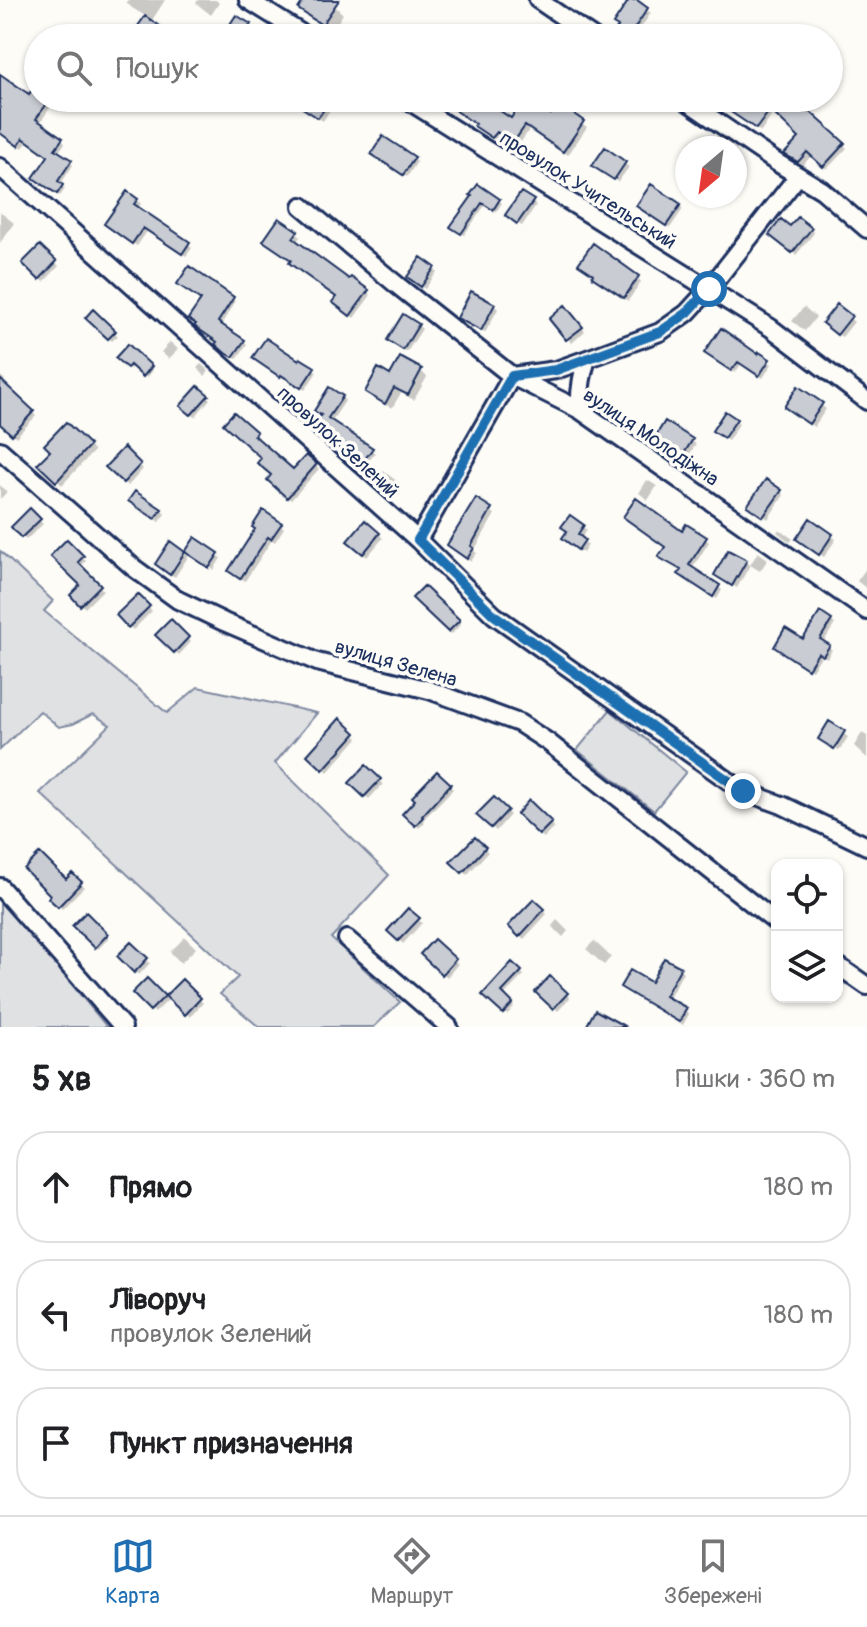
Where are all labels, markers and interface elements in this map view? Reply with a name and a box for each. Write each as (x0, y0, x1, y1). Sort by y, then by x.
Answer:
search box (24, 24, 843, 112)
icon: search (52, 46, 96, 90)
text: Пошук (116, 50, 200, 87)
street label: провулок Учительський (495, 125, 681, 255)
north arrow (675, 136, 747, 208)
route start (691, 271, 727, 307)
street label: провулок Зелений (272, 381, 404, 503)
street label: вулиця Молодіжна (578, 382, 724, 492)
street label: вулиця Зелена (332, 634, 460, 692)
route end (725, 773, 761, 809)
map controls (771, 859, 843, 1003)
button: locate (771, 859, 843, 931)
button: layers (771, 931, 843, 1003)
text: 5 хв (32, 1058, 92, 1101)
text: Пішки · 360 m (676, 1063, 835, 1095)
icon: ahead (34, 1165, 78, 1209)
text: Прямо (110, 1169, 192, 1206)
text: 180 m (763, 1171, 833, 1203)
text: Ліворуч (110, 1281, 206, 1318)
icon: left (34, 1293, 78, 1337)
text: 180 m (763, 1299, 833, 1331)
text: провулок Зелений (110, 1318, 312, 1350)
icon: arrive (34, 1421, 78, 1465)
text: Пункт призначення (110, 1425, 353, 1462)
tab: Карта (105, 1534, 160, 1610)
tab: Маршрут (370, 1534, 453, 1610)
tab: Збережені (664, 1534, 762, 1610)

